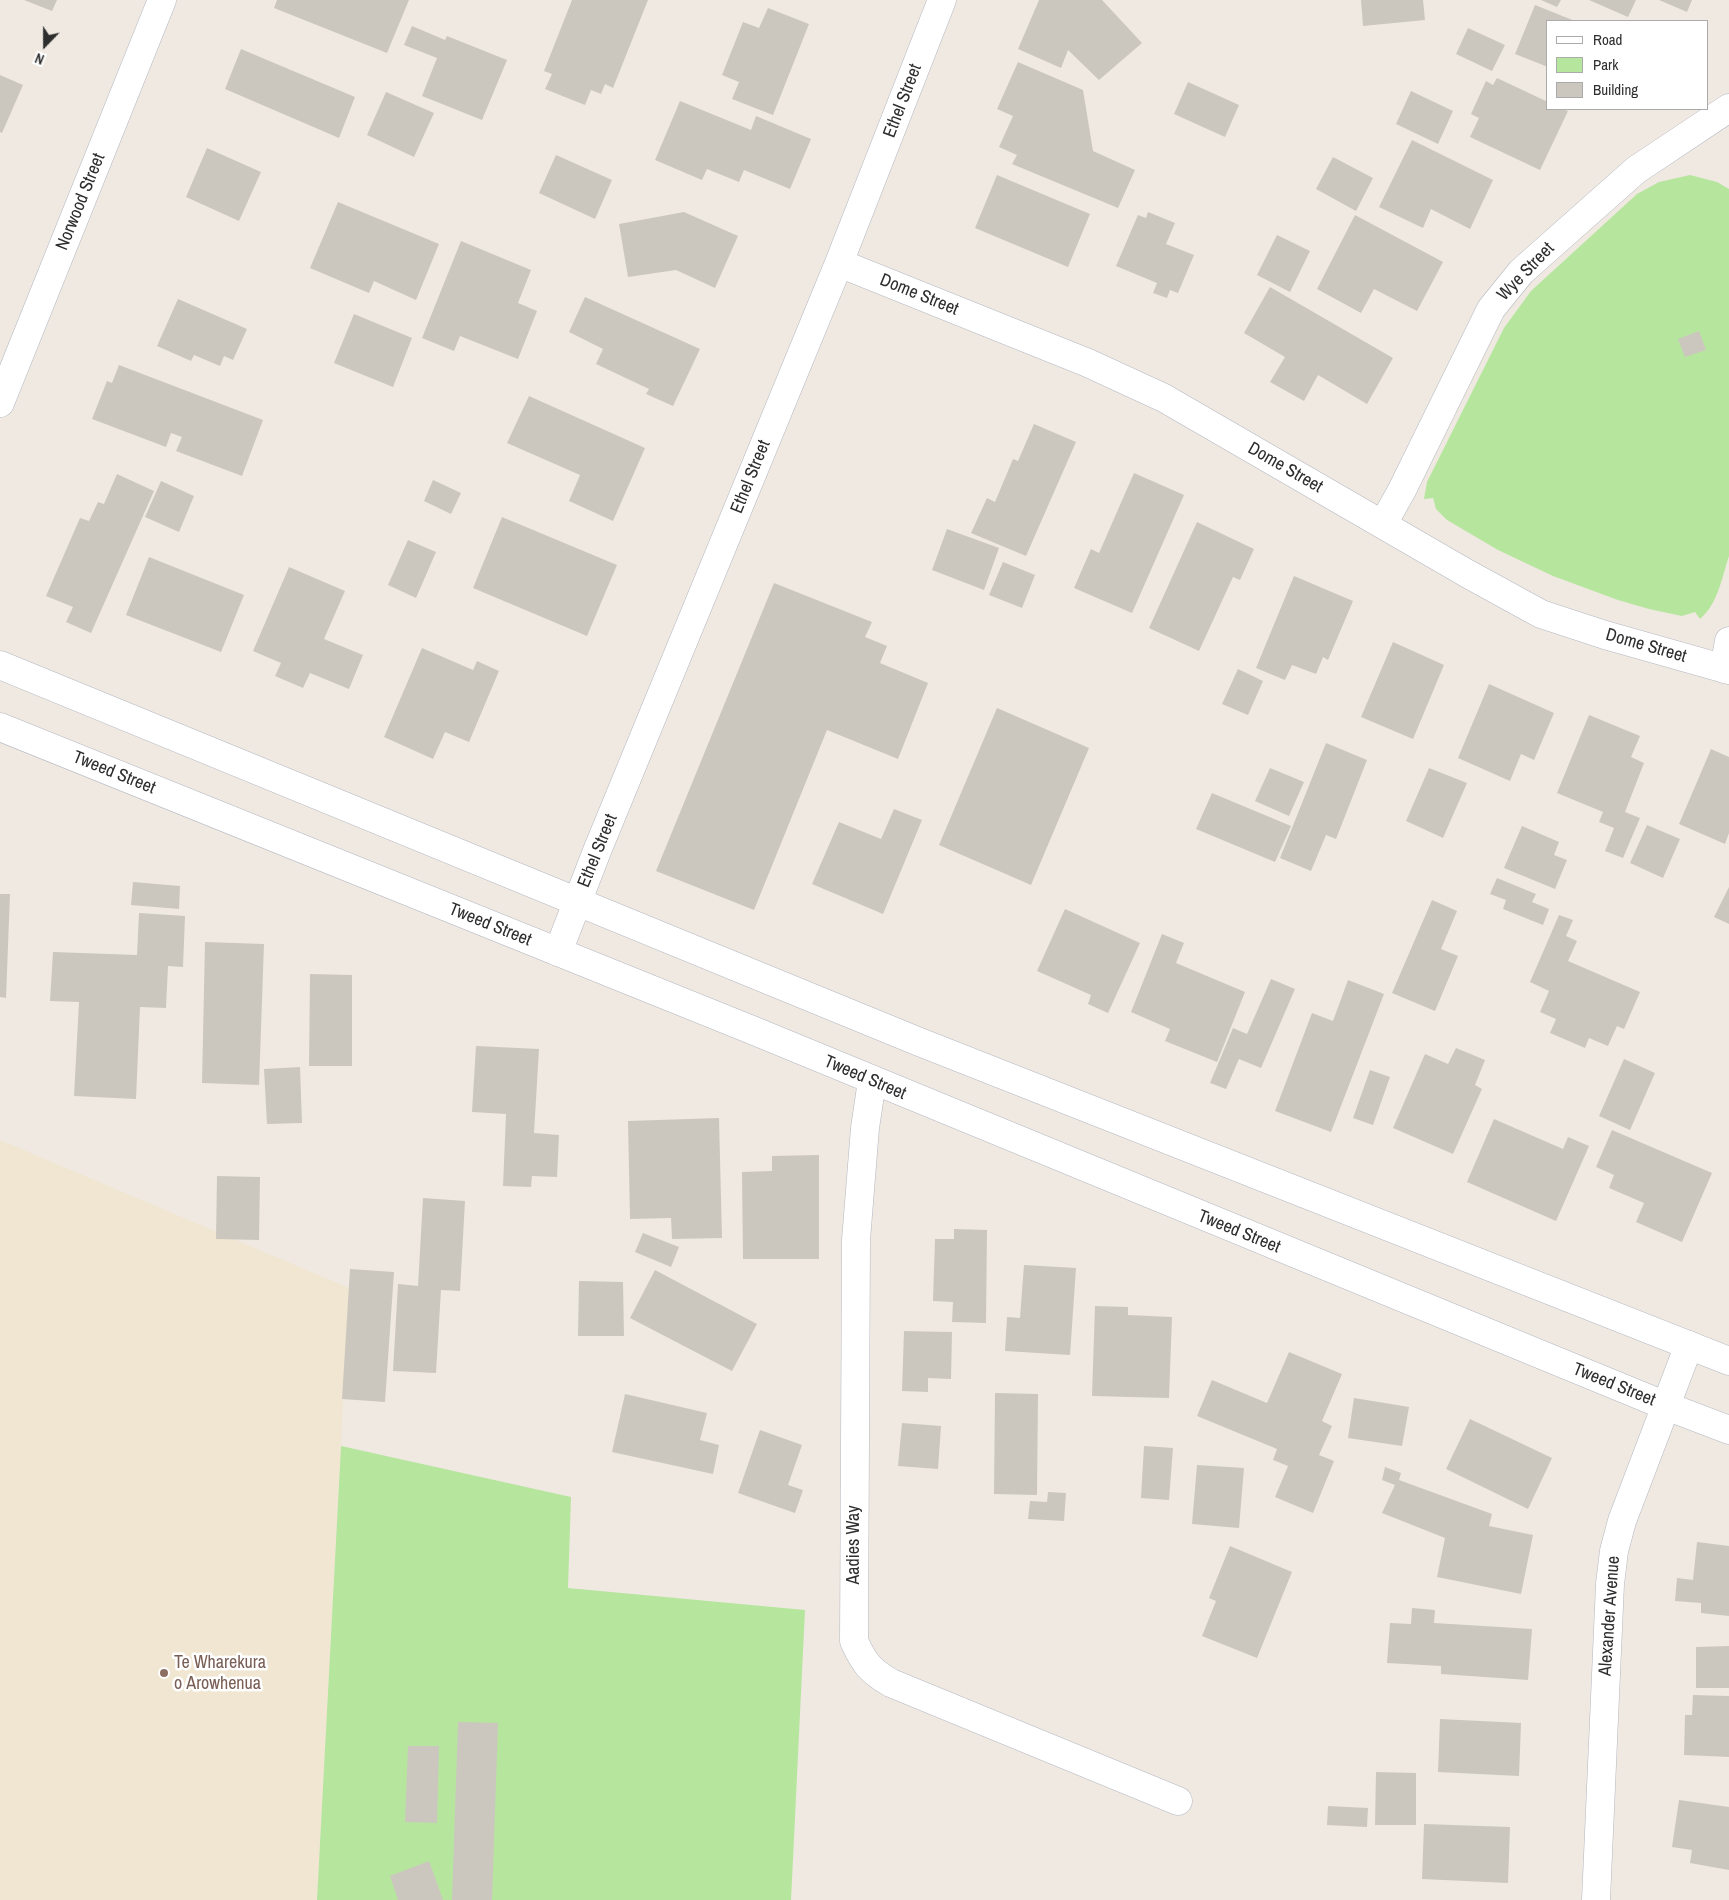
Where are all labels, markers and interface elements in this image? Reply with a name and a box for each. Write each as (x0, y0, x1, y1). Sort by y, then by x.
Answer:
north arrow (20, 20, 70, 70)
legend (1546, 20, 1709, 110)
text: Road (1593, 29, 1622, 50)
text: N (32, 49, 47, 69)
text: Park (1593, 54, 1618, 75)
street label: Ethel Street (879, 61, 927, 141)
text: Building (1593, 79, 1638, 100)
street label: Norwood Street (52, 150, 110, 254)
street label: Wye Street (1493, 238, 1559, 306)
street label: Dome Street (877, 269, 961, 321)
street label: Ethel Street (727, 437, 775, 517)
street label: Dome Street (1244, 438, 1326, 498)
street label: Dome Street (1603, 624, 1689, 668)
street label: Tweed Street (70, 747, 158, 799)
street label: Ethel Street (574, 811, 622, 891)
street label: Tweed Street (446, 899, 534, 951)
street label: Tweed Street (821, 1051, 909, 1105)
street label: Tweed Street (1195, 1206, 1283, 1258)
street label: Tweed Street (1570, 1359, 1658, 1411)
street label: Aadies Way (843, 1505, 865, 1585)
street label: Alexander Avenue (1595, 1555, 1625, 1677)
place label: Te Wharekura o Arowhenua (174, 1652, 266, 1695)
marker: Te Wharekura o Arowhenua (158, 1667, 170, 1679)

